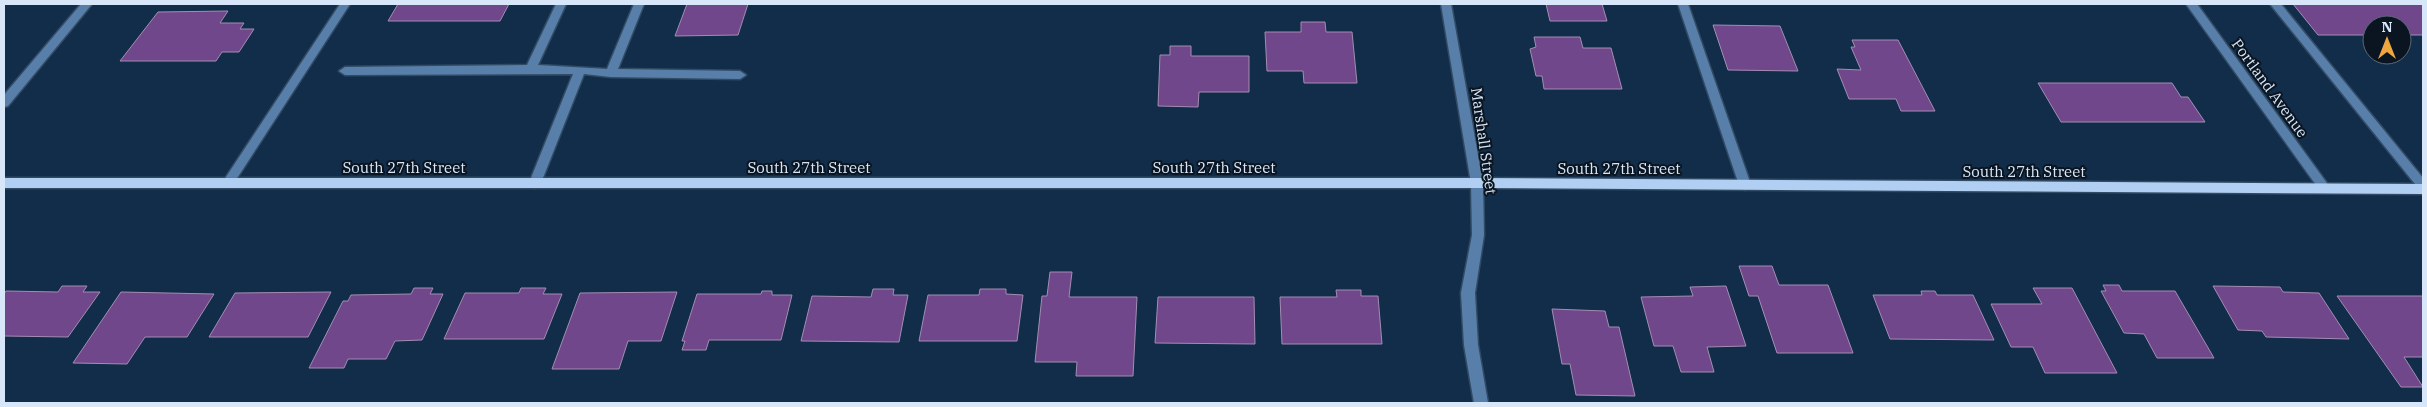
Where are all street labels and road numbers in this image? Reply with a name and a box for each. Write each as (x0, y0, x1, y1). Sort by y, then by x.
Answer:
street label: Portland Avenue (2228, 35, 2312, 141)
street label: Marshall Street (1467, 86, 1501, 196)
street label: South 27th Street (343, 158, 465, 177)
street label: South 27th Street (748, 158, 870, 177)
street label: South 27th Street (1153, 158, 1275, 177)
street label: South 27th Street (1558, 159, 1680, 178)
street label: South 27th Street (1963, 162, 2085, 181)

